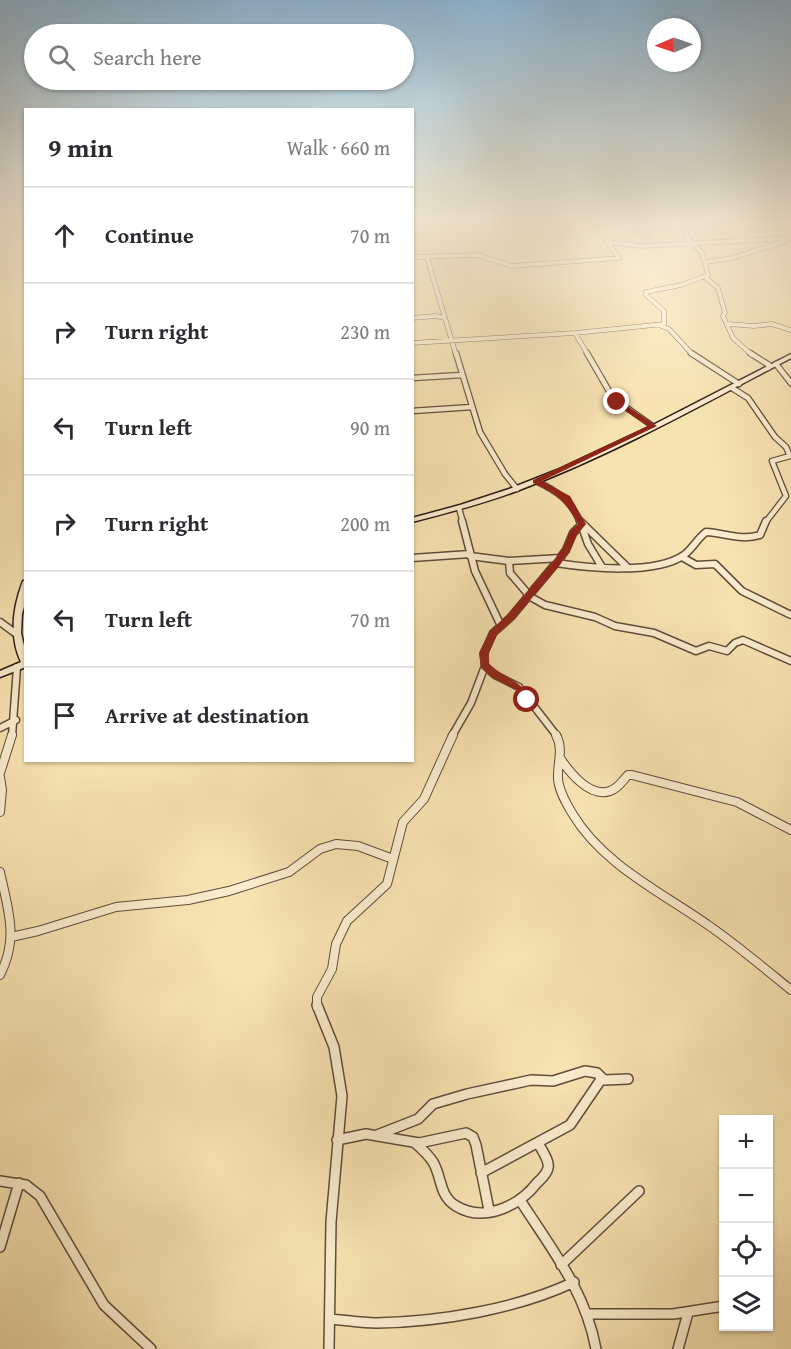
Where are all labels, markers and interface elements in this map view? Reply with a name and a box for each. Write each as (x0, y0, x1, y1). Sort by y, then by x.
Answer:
north arrow (647, 18, 701, 72)
search box (24, 24, 414, 90)
icon: search (45, 41, 78, 74)
text: Search here (93, 41, 202, 73)
text: 9 min (48, 128, 113, 167)
text: Walk · 660 m (287, 133, 390, 162)
icon: ahead (48, 219, 81, 252)
text: Continue (105, 219, 194, 251)
text: 70 m (350, 221, 390, 250)
icon: right (48, 315, 81, 348)
text: Turn right (105, 315, 208, 347)
text: 230 m (340, 317, 390, 346)
route end (603, 388, 629, 414)
icon: left (48, 411, 81, 444)
text: Turn left (105, 411, 192, 443)
text: 90 m (350, 413, 390, 442)
icon: right (48, 507, 81, 540)
text: Turn right (105, 507, 208, 539)
text: 200 m (340, 509, 390, 538)
icon: left (48, 603, 81, 636)
text: Turn left (105, 603, 192, 635)
text: 70 m (350, 605, 390, 634)
route start (513, 686, 539, 712)
icon: arrive (48, 699, 81, 732)
text: Arrive at destination (105, 699, 309, 731)
map controls (719, 1115, 773, 1331)
button: + (719, 1115, 773, 1169)
button: − (719, 1169, 773, 1223)
button: locate (719, 1223, 773, 1277)
button: layers (719, 1277, 773, 1331)

